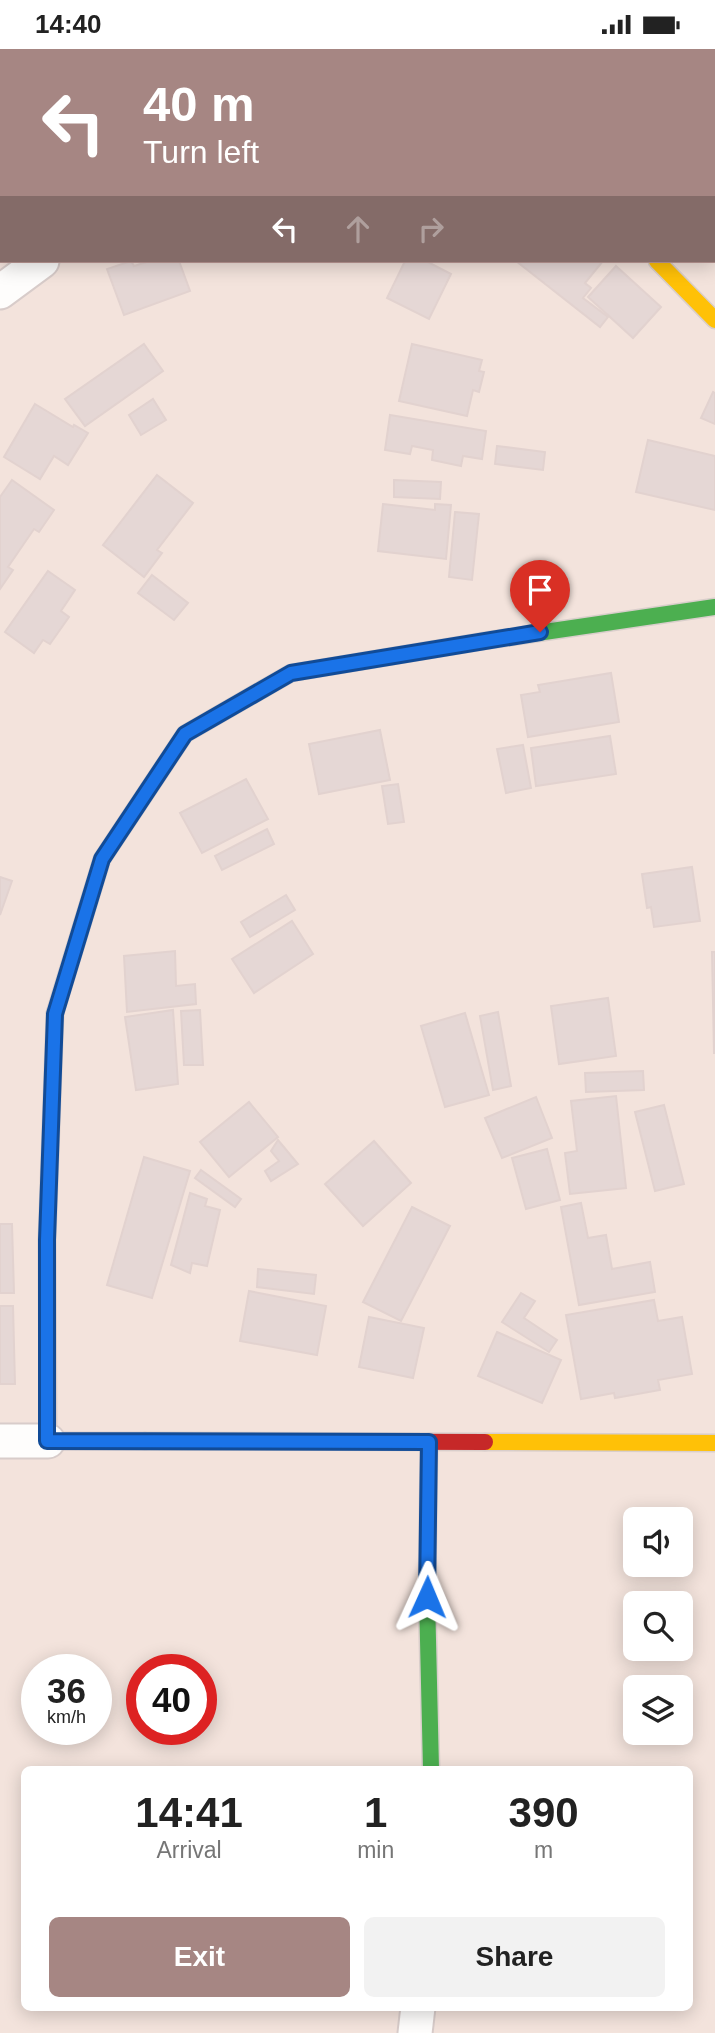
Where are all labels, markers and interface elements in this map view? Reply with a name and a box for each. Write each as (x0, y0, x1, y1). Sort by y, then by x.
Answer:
text: 14:40 (35, 9, 102, 39)
icon: left (28, 77, 119, 168)
text: 40 m (143, 77, 255, 131)
text: Turn left (143, 134, 259, 170)
icon: left (266, 210, 304, 248)
icon: ahead (339, 210, 377, 248)
icon: right (412, 210, 450, 248)
pin (510, 560, 570, 632)
icon: arrive (521, 571, 559, 609)
map controls (623, 1507, 693, 1745)
button: sound (623, 1507, 693, 1577)
position arrow (390, 1560, 464, 1634)
button: search (623, 1591, 693, 1661)
speed limit sign: 40 (126, 1654, 217, 1745)
text: 36 (47, 1671, 86, 1710)
button: layers (623, 1675, 693, 1745)
text: km/h (47, 1707, 86, 1727)
text: 14:41 (135, 1789, 243, 1836)
text: 1 (364, 1789, 387, 1836)
text: 390 (509, 1789, 579, 1836)
text: Arrival (156, 1837, 222, 1863)
text: min (357, 1837, 394, 1863)
text: m (534, 1837, 553, 1863)
button: Exit (49, 1917, 350, 1997)
button: Share (364, 1917, 665, 1997)

